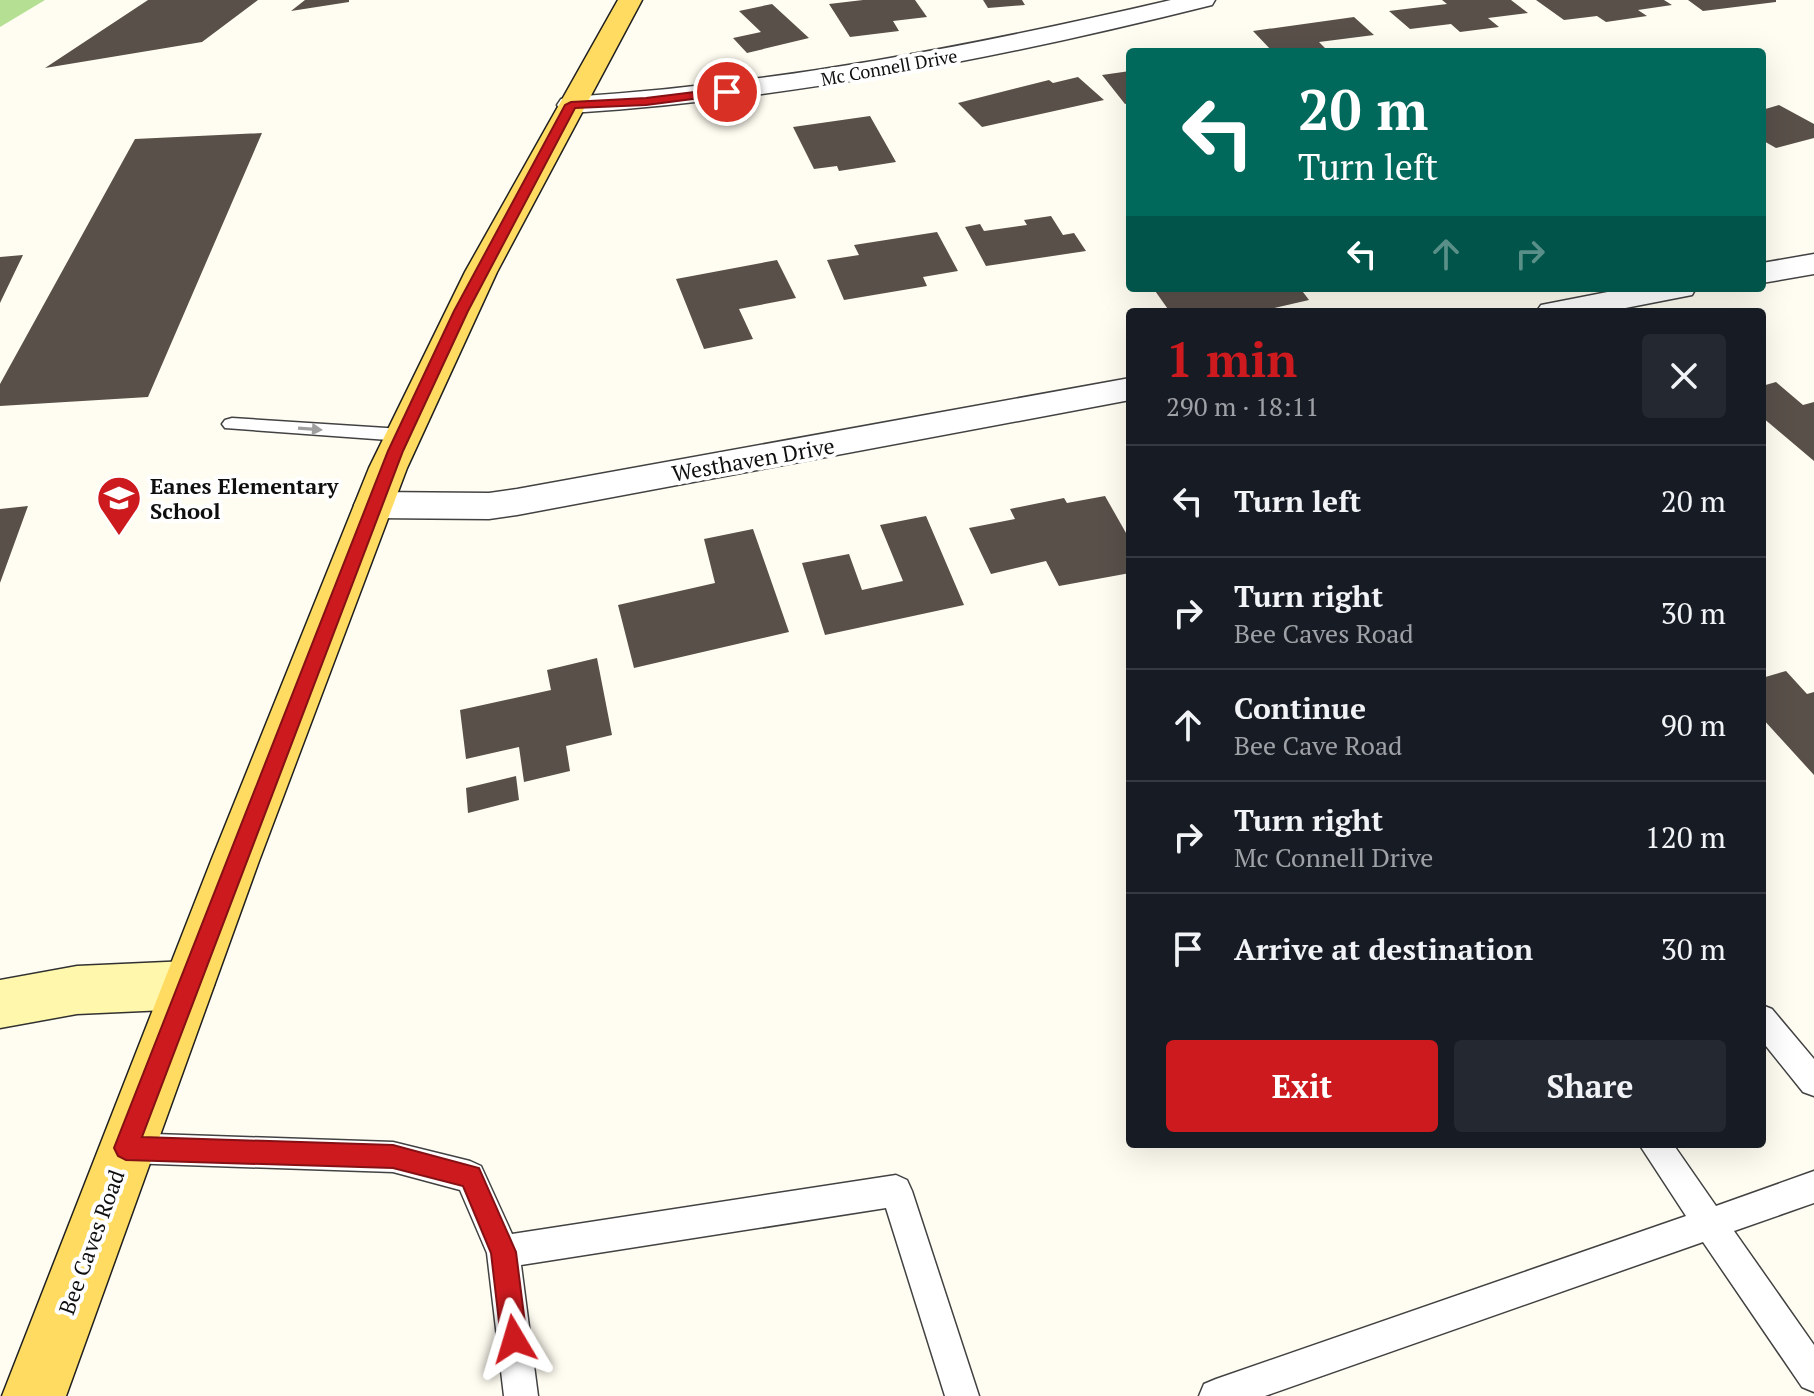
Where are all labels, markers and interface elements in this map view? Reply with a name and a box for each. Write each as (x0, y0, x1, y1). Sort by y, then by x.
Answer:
street label: Mc Connell Drive (819, 43, 959, 91)
pin (693, 58, 761, 126)
icon: arrive (705, 70, 749, 114)
text: 20 m (1298, 72, 1428, 146)
icon: left (1166, 80, 1270, 184)
text: Turn left (1298, 143, 1438, 190)
icon: left (1340, 232, 1384, 276)
icon: ahead (1424, 232, 1468, 276)
icon: right (1508, 232, 1552, 276)
text: 1 min (1166, 327, 1297, 391)
button: close (1642, 334, 1726, 418)
text: 290 m · 18:11 (1166, 389, 1319, 423)
one-way arrow (298, 423, 323, 436)
street label: Westhaven Drive (669, 430, 837, 488)
place label: Eanes Elementary School (150, 471, 339, 525)
school or university icon: Eanes Elementary School (95, 474, 143, 537)
icon: left (1166, 479, 1210, 523)
text: Turn left (1234, 481, 1361, 521)
text: 20 m (1661, 481, 1726, 521)
text: Turn right (1234, 576, 1383, 616)
icon: right (1166, 591, 1210, 635)
text: 30 m (1661, 593, 1726, 633)
text: Bee Caves Road (1234, 616, 1414, 650)
text: Continue (1234, 688, 1366, 728)
icon: ahead (1166, 703, 1210, 747)
text: 90 m (1661, 705, 1726, 745)
text: Bee Cave Road (1234, 728, 1402, 762)
text: Turn right (1234, 800, 1383, 840)
icon: right (1166, 815, 1210, 859)
text: 120 m (1645, 817, 1726, 857)
text: Mc Connell Drive (1234, 840, 1433, 874)
icon: arrive (1166, 927, 1210, 971)
text: Arrive at destination (1234, 929, 1533, 969)
text: 30 m (1661, 929, 1726, 969)
button: Exit (1166, 1040, 1438, 1132)
button: Share (1454, 1040, 1726, 1132)
street label: Bee Caves Road (51, 1166, 131, 1318)
position arrow (472, 1297, 556, 1381)

